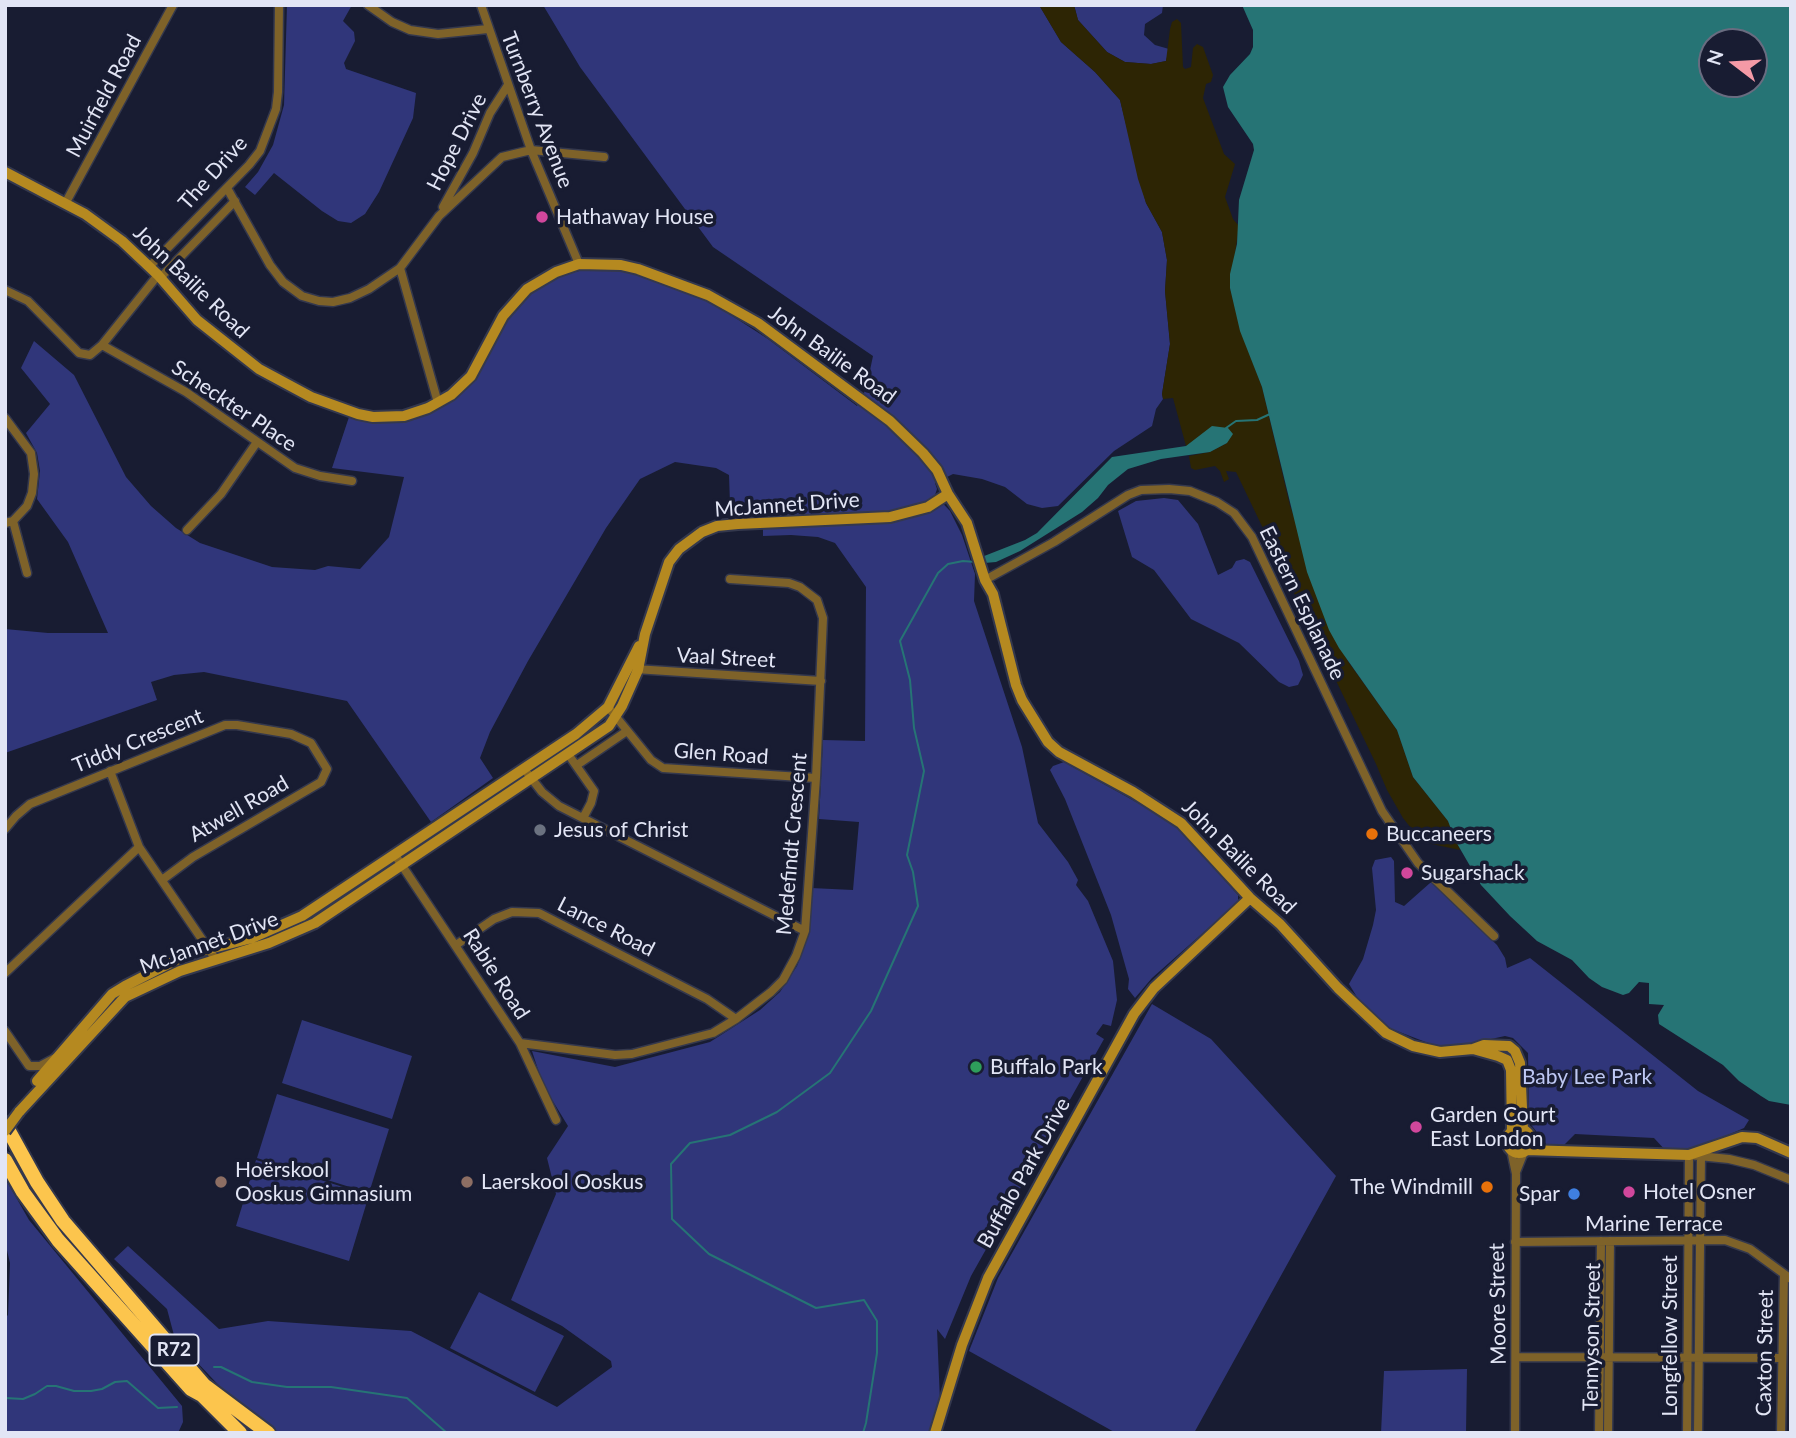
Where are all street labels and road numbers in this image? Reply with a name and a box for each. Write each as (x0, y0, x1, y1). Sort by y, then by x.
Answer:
street label: Turnberry Avenue (496, 28, 578, 192)
street label: Muirfield Road (61, 30, 147, 162)
street label: Hope Drive (422, 89, 492, 195)
street label: The Drive (173, 131, 253, 215)
street label: John Bailie Road (128, 220, 254, 344)
street label: John Bailie Road (763, 300, 901, 410)
street label: Scheckter Place (167, 355, 301, 457)
street label: McJannet Drive (714, 487, 860, 523)
street label: Eastern Esplanade (1254, 522, 1350, 684)
street label: Vaal Street (676, 643, 776, 673)
street label: Tiddy Crescent (69, 703, 207, 779)
street label: Glen Road (673, 738, 769, 770)
street label: Medefindt Crescent (771, 752, 813, 936)
street label: Atwell Road (185, 770, 293, 848)
street label: John Bailie Road (1177, 795, 1301, 919)
street label: Lance Road (553, 892, 659, 962)
street label: McJannet Drive (136, 906, 282, 980)
street label: Rabie Road (457, 924, 535, 1024)
street label: Buffalo Park Drive (972, 1093, 1076, 1253)
street label: Marine Terrace (1585, 1211, 1723, 1237)
street label: Moore Street (1484, 1243, 1512, 1365)
street label: Longfellow Street (1657, 1255, 1683, 1417)
street label: Tennyson Street (1578, 1263, 1606, 1411)
street label: Caxton Street (1751, 1289, 1779, 1417)
road number: R72 (150, 1334, 198, 1366)

